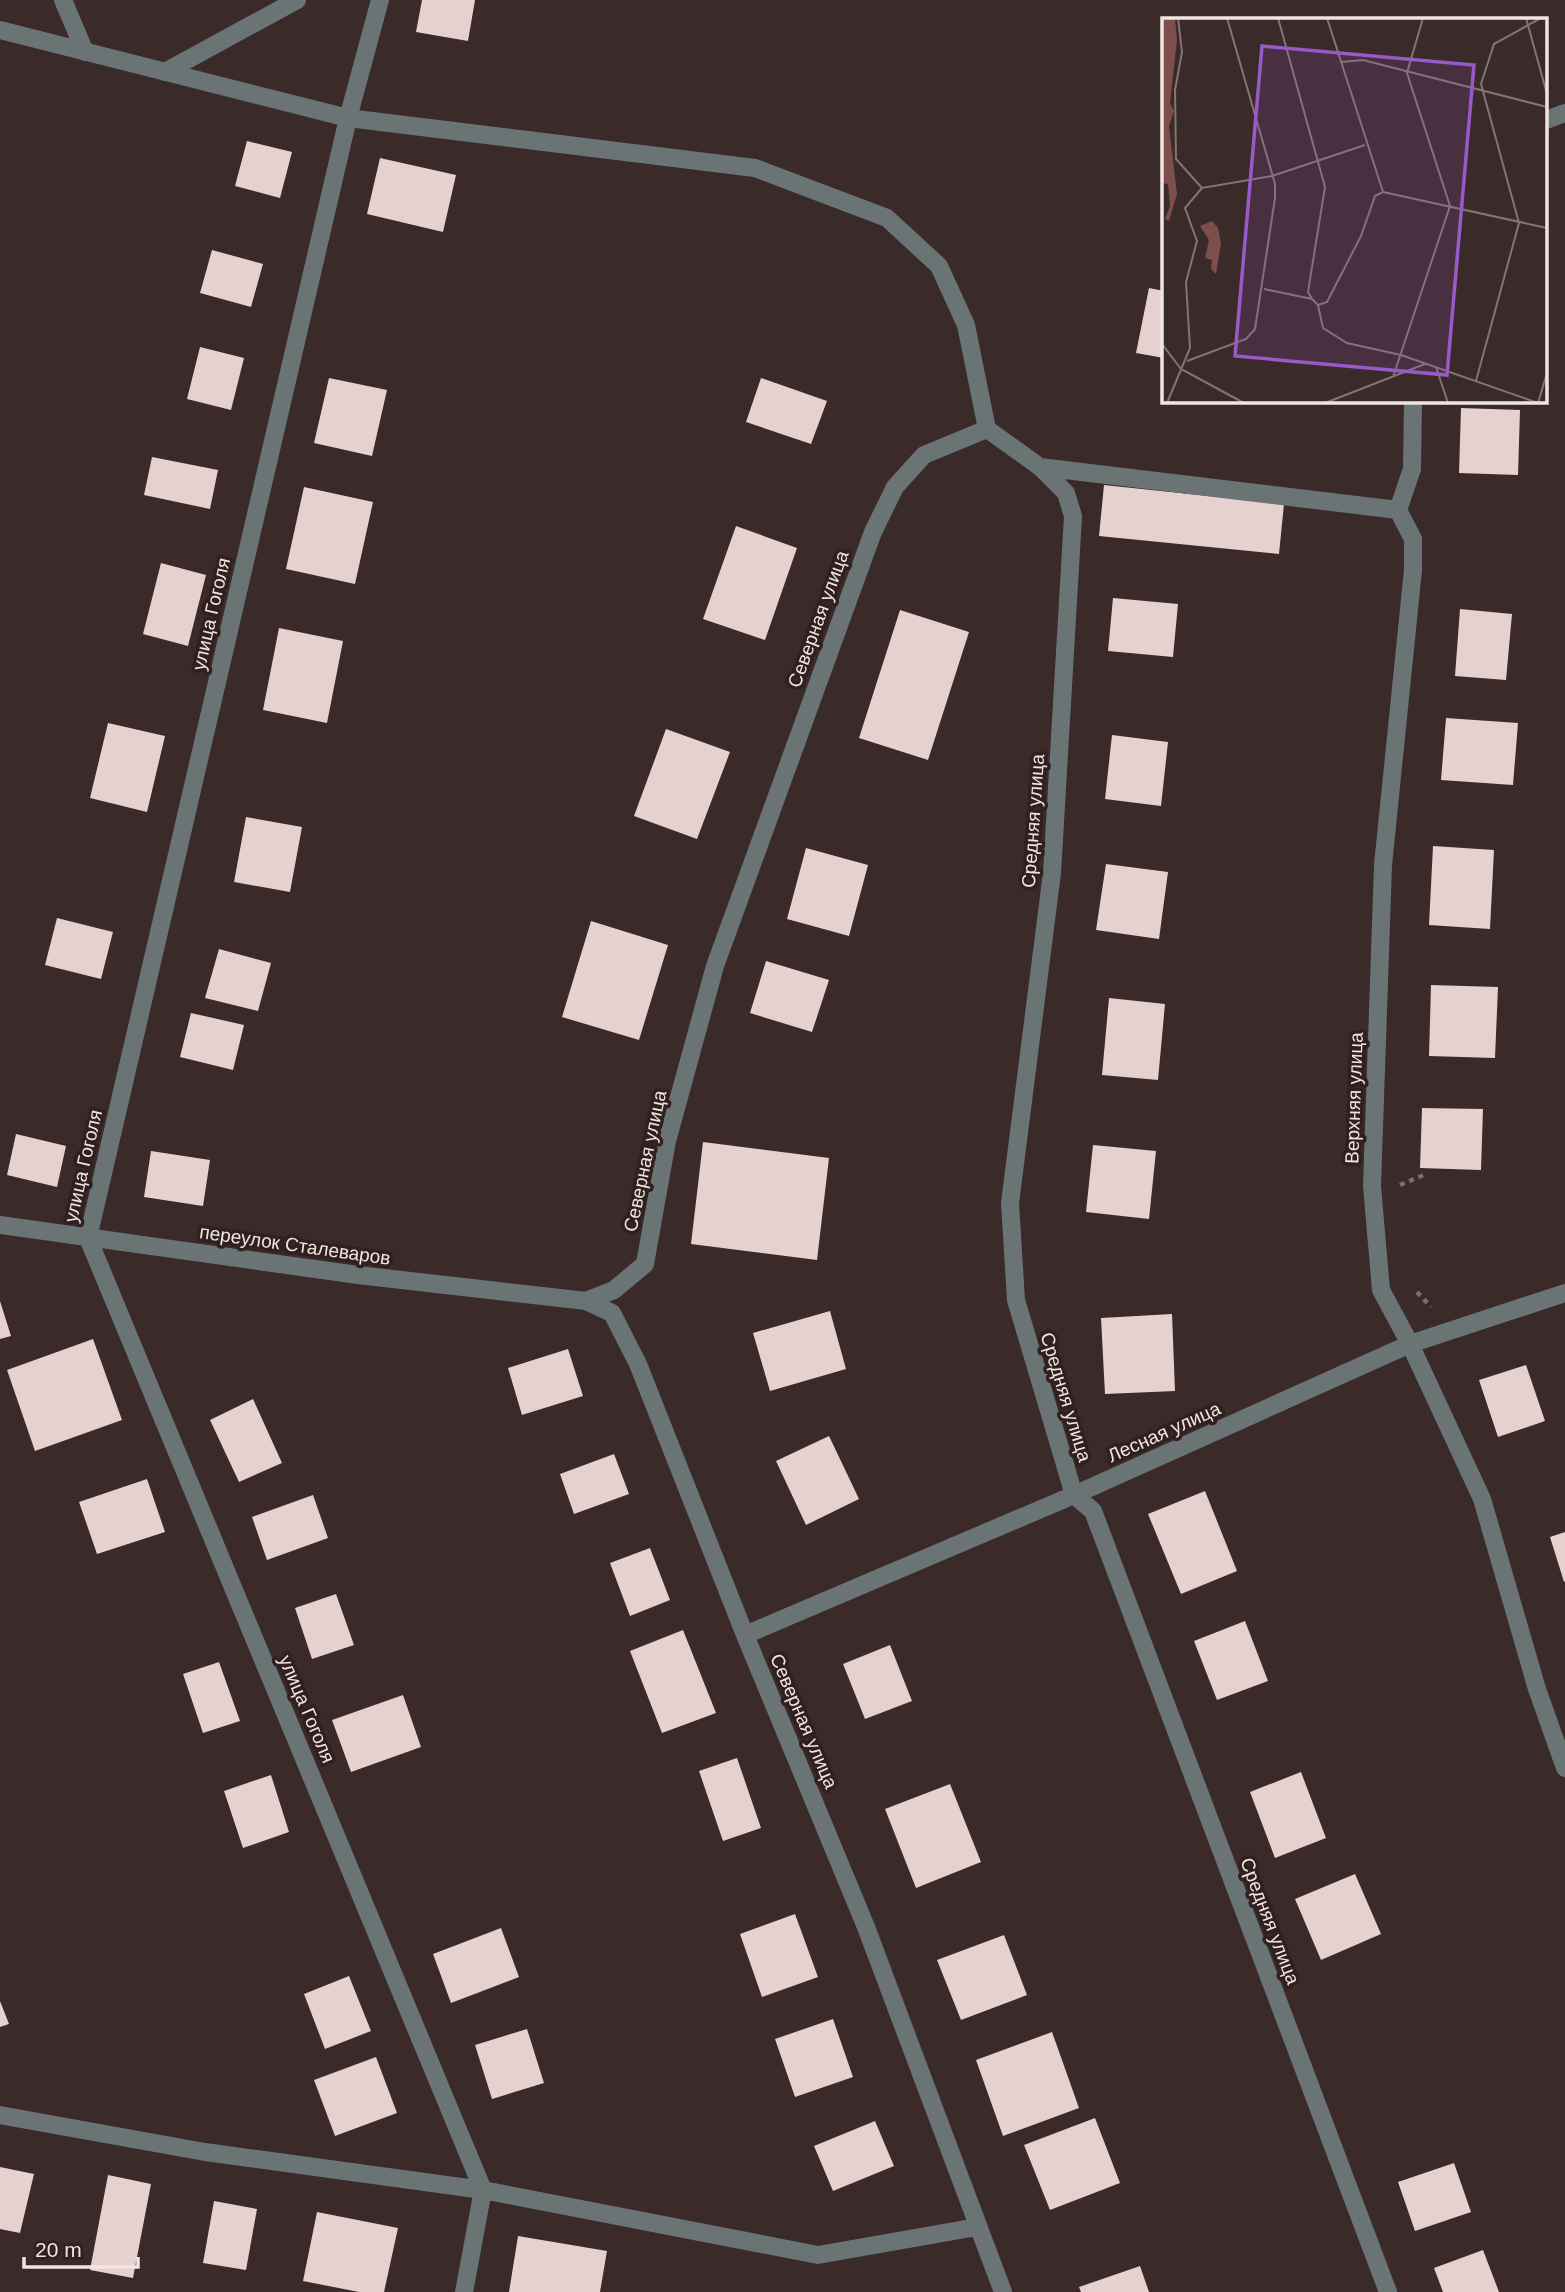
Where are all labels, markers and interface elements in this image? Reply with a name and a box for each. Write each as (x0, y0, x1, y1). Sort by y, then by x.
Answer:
inset map (1162, 18, 1548, 402)
street label: Северная улица (783, 547, 853, 690)
street label: улица Гоголя (188, 556, 234, 672)
street label: Средняя улица (1018, 753, 1048, 889)
street label: Верхняя улица (1341, 1031, 1367, 1164)
street label: Северная улица (620, 1088, 670, 1234)
street label: улица Гоголя (60, 1108, 106, 1224)
street label: переулок Сталеваров (198, 1221, 392, 1269)
street label: Средняя улица (1036, 1330, 1096, 1465)
street label: Лесная улица (1104, 1398, 1224, 1466)
street label: Северная улица (766, 1651, 842, 1792)
street label: улица Гоголя (275, 1652, 339, 1766)
street label: Средняя улица (1236, 1855, 1304, 1988)
scale bar (24, 2226, 138, 2270)
text: 20 m (35, 2238, 82, 2261)

